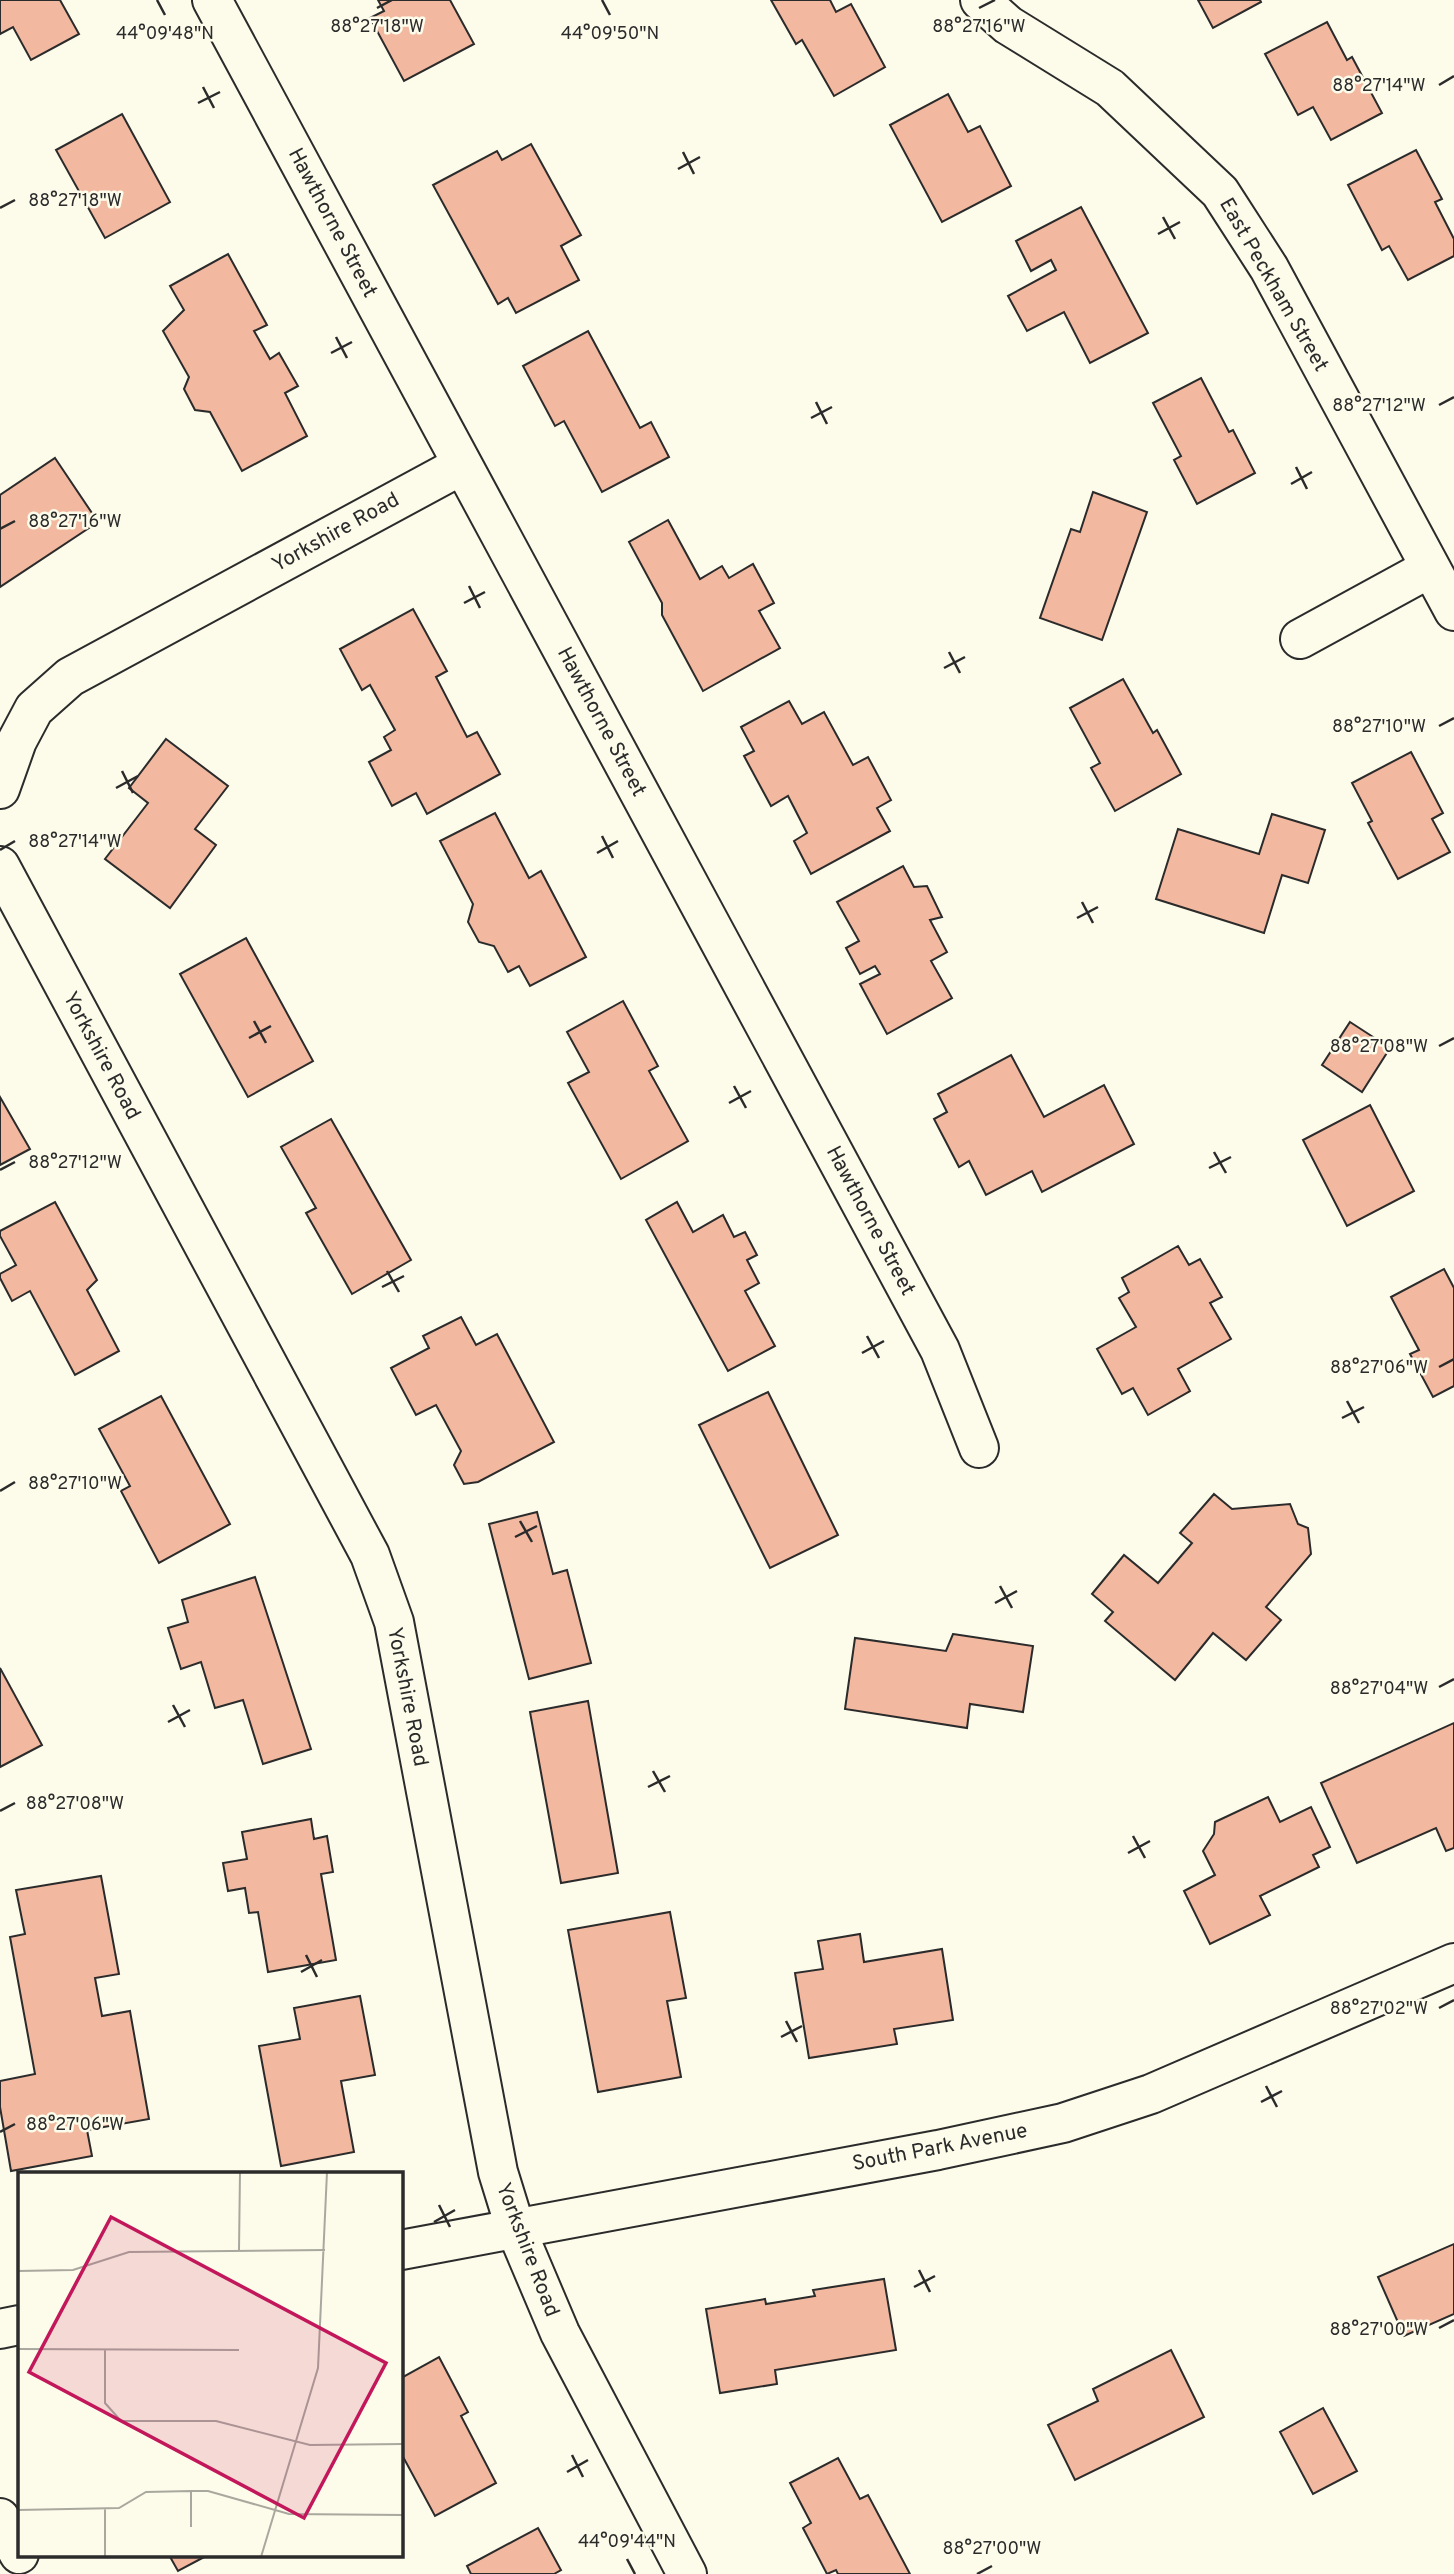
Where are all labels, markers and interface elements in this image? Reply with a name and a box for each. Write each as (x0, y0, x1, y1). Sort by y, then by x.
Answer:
text: 88°27'18"W (330, 16, 424, 39)
text: 88°27'16"W (932, 16, 1026, 39)
text: 44°09'48"N (116, 23, 214, 46)
text: 44°09'50"N (561, 23, 659, 46)
text: 88°27'14"W (1332, 75, 1426, 98)
street label: Hawthorne Street (281, 144, 383, 302)
text: 88°27'18"W (28, 190, 122, 213)
street label: East Peckham Street (1212, 193, 1334, 377)
text: 88°27'12"W (1332, 395, 1426, 418)
street label: Yorkshire Road (268, 487, 404, 579)
text: 88°27'16"W (28, 511, 122, 534)
street label: Hawthorne Street (550, 643, 652, 801)
text: 88°27'10"W (1332, 716, 1426, 739)
text: 88°27'14"W (28, 831, 122, 854)
street label: Yorkshire Road (56, 987, 146, 1125)
text: 88°27'08"W (1330, 1036, 1428, 1059)
street label: Hawthorne Street (819, 1142, 921, 1300)
text: 88°27'12"W (28, 1152, 122, 1175)
text: 88°27'06"W (1330, 1357, 1428, 1380)
text: 88°27'10"W (28, 1473, 122, 1496)
street label: Yorkshire Road (380, 1625, 434, 1769)
text: 88°27'04"W (1330, 1678, 1428, 1701)
text: 88°27'08"W (26, 1793, 124, 1816)
text: 88°27'02"W (1330, 1998, 1428, 2021)
text: 88°27'06"W (26, 2114, 124, 2137)
street label: South Park Avenue (850, 2118, 1030, 2178)
inset map (18, 2172, 402, 2556)
street label: Yorkshire Road (489, 2179, 565, 2321)
text: 88°27'00"W (1330, 2319, 1428, 2342)
text: 44°09'44"N (578, 2531, 676, 2554)
text: 88°27'00"W (943, 2538, 1041, 2561)

